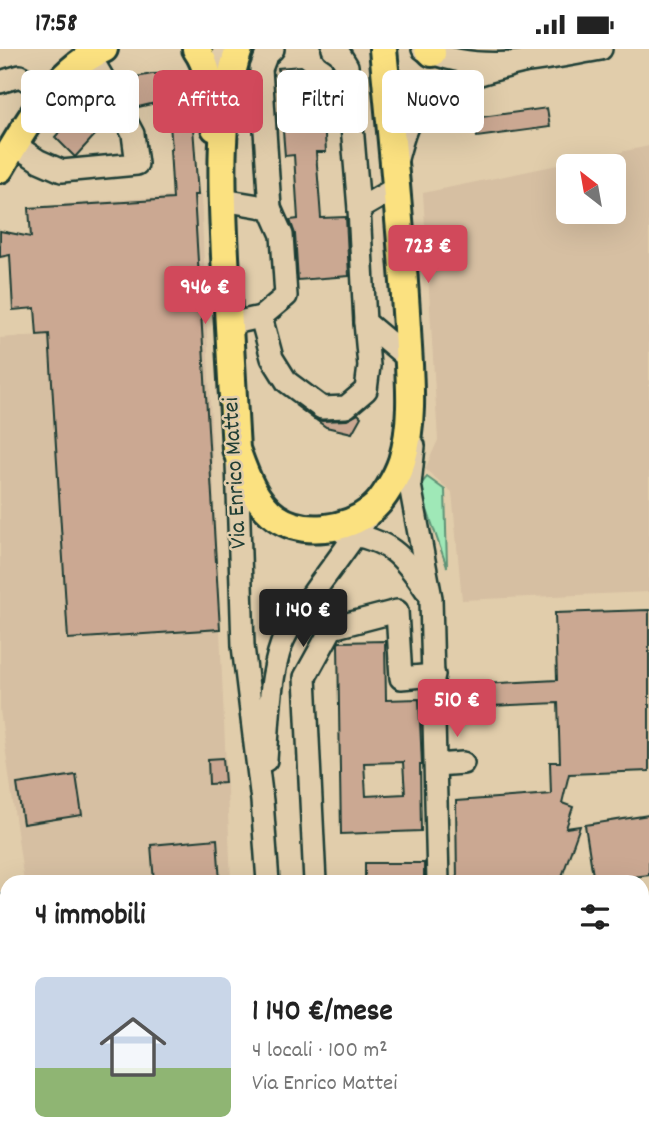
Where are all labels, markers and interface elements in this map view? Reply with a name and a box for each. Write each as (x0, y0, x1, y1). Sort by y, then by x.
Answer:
text: 17:58 (35, 6, 77, 43)
chip: Compra (21, 70, 139, 133)
chip: Affitta (153, 70, 263, 133)
chip: Filtri (277, 70, 368, 133)
chip: Nuovo (382, 70, 484, 133)
north arrow (556, 154, 626, 224)
map controls (556, 154, 626, 224)
pin: 723 € (379, 225, 477, 285)
text: 723 € (404, 231, 452, 264)
pin: 946 € (156, 267, 254, 326)
text: 946 € (180, 272, 230, 305)
street label: Via Enrico Mattei (215, 396, 257, 550)
pin: 1 140 € (238, 589, 368, 649)
text: 1 140 € (275, 595, 331, 628)
pin: 510 € (408, 679, 506, 739)
text: 510 € (434, 685, 480, 718)
text: 4 immobili (35, 896, 146, 939)
icon: filters (576, 898, 614, 936)
text: 1 140 €/mese (252, 992, 393, 1035)
icon: home (91, 1005, 175, 1089)
text: 4 locali · 100 m² (252, 1035, 388, 1068)
text: Via Enrico Mattei (252, 1068, 397, 1101)

